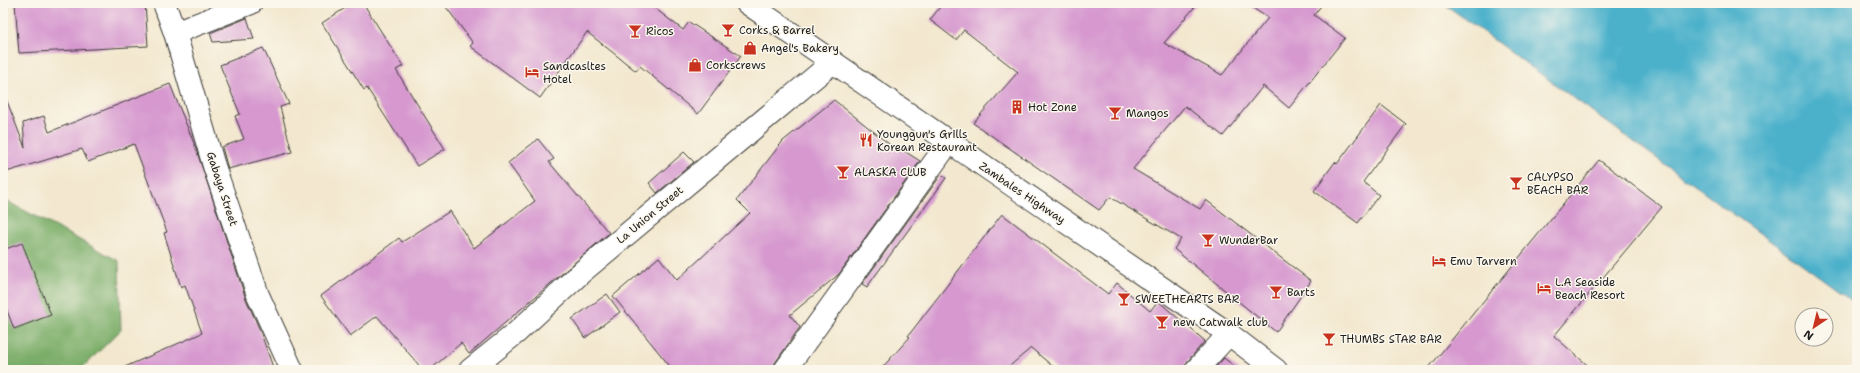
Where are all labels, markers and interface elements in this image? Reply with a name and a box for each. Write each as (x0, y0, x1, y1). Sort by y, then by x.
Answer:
bar icon: Corks & Barrel (720, 22, 736, 38)
bar icon: Ricos (627, 23, 643, 39)
place label: Corks & Barrel (739, 23, 815, 38)
place label: Ricos (646, 24, 674, 39)
shop icon: Angel's Bakery (742, 40, 758, 56)
place label: Angel's Bakery (761, 41, 839, 56)
shop icon: Corkscrews (687, 57, 703, 73)
place label: Corkscrews (706, 58, 766, 73)
place label: Sandcasltes Hotel (543, 59, 606, 87)
hotel icon: Sandcasltes Hotel (524, 64, 540, 80)
building icon: Hot Zone (1009, 99, 1025, 115)
place label: Hot Zone (1028, 100, 1077, 115)
bar icon: Mangos (1107, 105, 1123, 121)
place label: Mangos (1126, 106, 1169, 121)
place label: Younggun's Grills Korean Restaurant (877, 127, 977, 155)
restaurant icon: Younggun's Grills Korean Restaurant (858, 132, 874, 148)
street label: Gabaya Street (203, 150, 241, 228)
street label: Zambales Highway (976, 159, 1068, 227)
bar icon: ALASKA CLUB (835, 164, 851, 180)
place label: ALASKA CLUB (854, 165, 927, 180)
place label: CALYPSO BEACH BAR (1527, 170, 1589, 198)
bar icon: CALYPSO BEACH BAR (1508, 175, 1524, 191)
street label: La Union Street (613, 183, 687, 247)
bar icon: WunderBar (1200, 232, 1216, 248)
place label: WunderBar (1219, 233, 1278, 248)
hotel icon: Emu Tarvern (1431, 253, 1447, 269)
place label: Emu Tarvern (1450, 254, 1517, 269)
place label: L.A Seaside Beach Resort (1555, 275, 1625, 303)
hotel icon: L.A Seaside Beach Resort (1536, 280, 1552, 296)
bar icon: Barts (1268, 284, 1284, 300)
place label: Barts (1287, 285, 1315, 300)
bar icon: SWEETHEARTS BAR (1116, 291, 1132, 307)
place label: SWEETHEARTS BAR (1135, 292, 1240, 307)
north arrow (1794, 307, 1834, 347)
bar icon: new Catwalk club (1154, 314, 1170, 330)
place label: new Catwalk club (1173, 315, 1268, 330)
text: N (1800, 326, 1816, 343)
bar icon: THUMBS STAR BAR (1321, 331, 1337, 347)
place label: THUMBS STAR BAR (1340, 332, 1442, 347)

